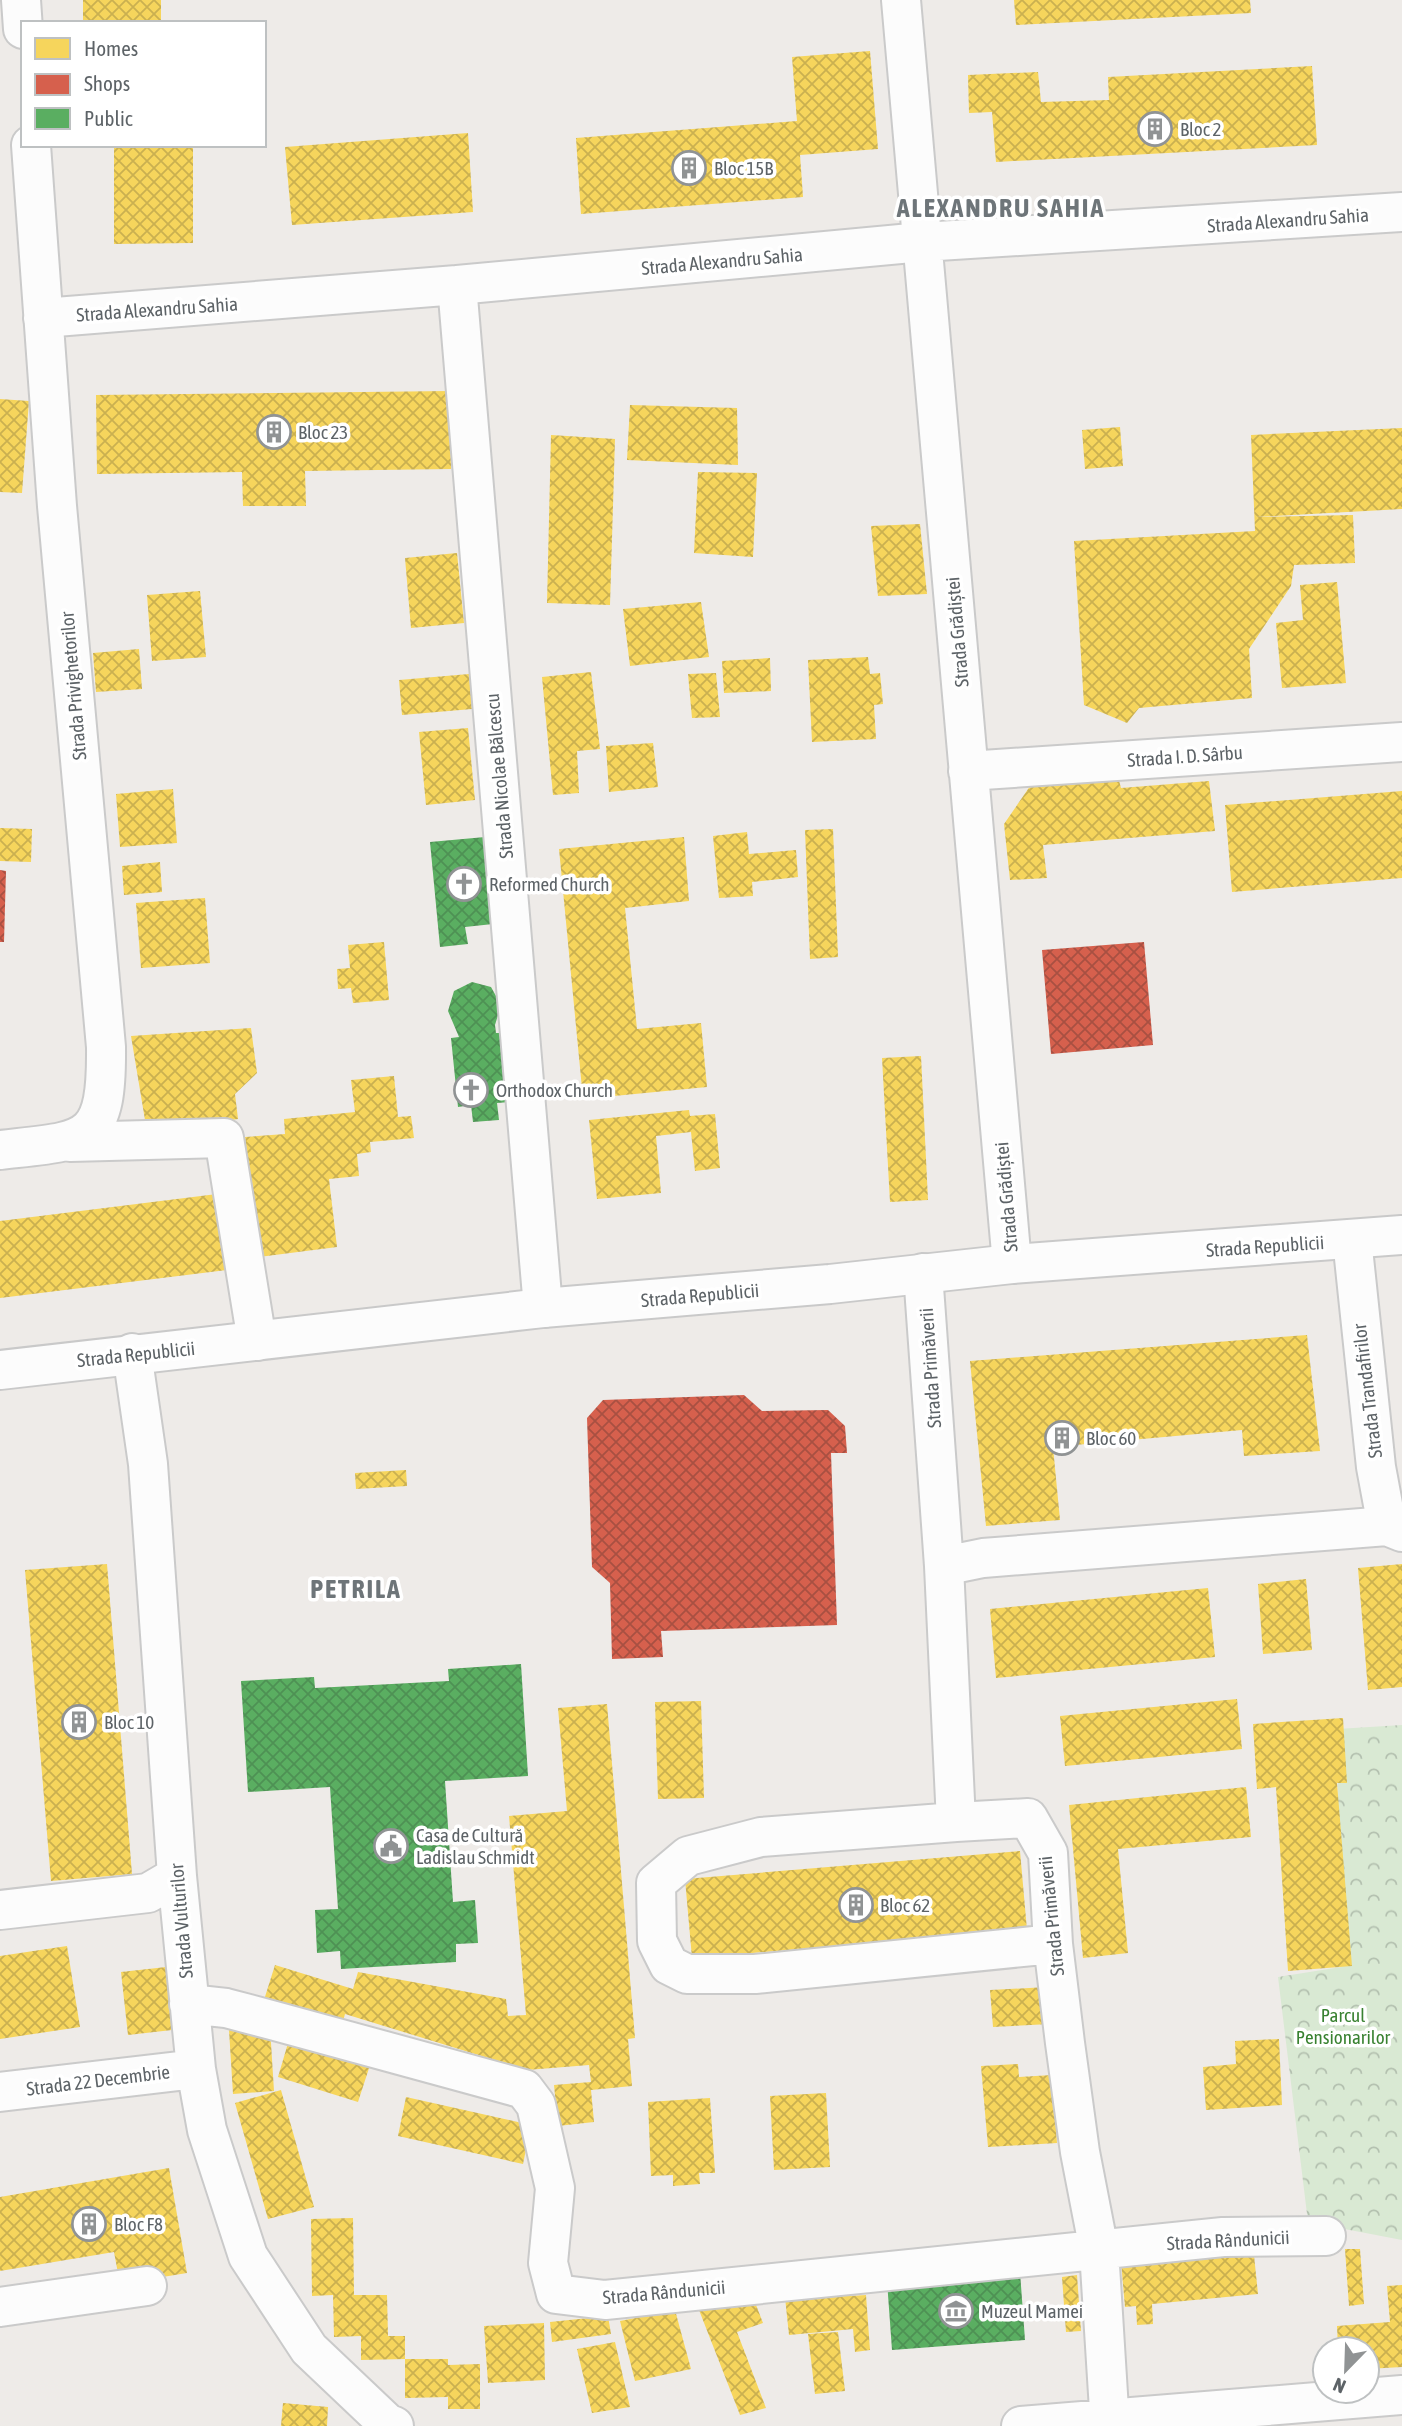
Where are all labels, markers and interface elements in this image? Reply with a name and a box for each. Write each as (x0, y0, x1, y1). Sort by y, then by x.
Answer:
legend (21, 21, 266, 147)
text: Homes (84, 36, 138, 60)
text: Shops (84, 71, 130, 95)
text: Public (84, 106, 133, 130)
building icon: Bloc 2 (1136, 110, 1174, 148)
place label: Bloc 2 (1180, 118, 1221, 140)
building icon: Bloc 15B (670, 149, 708, 187)
place label: Bloc 15B (714, 157, 773, 179)
district label: ALEXANDRU SAHIA (896, 193, 1105, 223)
street label: Strada Alexandru Sahia (1206, 203, 1370, 237)
street label: Strada Alexandru Sahia (640, 243, 804, 279)
street label: Strada Alexandru Sahia (75, 292, 239, 326)
building icon: Bloc 23 (255, 413, 293, 451)
place label: Bloc 23 (298, 421, 348, 443)
street label: Strada Grădiștei (941, 576, 973, 688)
street label: Strada Privighetorilor (56, 610, 90, 761)
street label: Strada Nicolae Bălcescu (481, 692, 517, 860)
street label: Strada I. D. Sârbu (1127, 741, 1243, 771)
church icon: Reformed Church (445, 865, 483, 903)
place label: Reformed Church (489, 873, 610, 895)
church icon: Orthodox Church (452, 1071, 490, 1109)
place label: Orthodox Church (496, 1079, 613, 1101)
street label: Strada Grădiștei (990, 1141, 1022, 1253)
street label: Strada Republicii (1205, 1231, 1325, 1261)
street label: Strada Republicii (640, 1279, 760, 1311)
street label: Strada Primăverii (915, 1307, 945, 1429)
street label: Strada Trandafirilor (1348, 1322, 1386, 1459)
street label: Strada Republicii (76, 1337, 196, 1371)
building icon: Bloc 60 (1043, 1419, 1081, 1457)
place label: Bloc 60 (1086, 1427, 1136, 1449)
district label: PETRILA (310, 1574, 402, 1604)
building icon: Bloc 10 (60, 1703, 98, 1741)
place label: Bloc 10 (104, 1711, 154, 1733)
place label: Casa de Cultură Ladislau Schmidt (416, 1824, 535, 1868)
public building icon: Casa de Cultură Ladislau Schmidt (372, 1827, 410, 1865)
street label: Strada Primăverii (1034, 1855, 1068, 1977)
street label: Strada Vulturilor (165, 1862, 197, 1979)
building icon: Bloc 62 (837, 1886, 875, 1924)
place label: Bloc 62 (880, 1894, 930, 1916)
park label: Parcul Pensionarilor (1296, 2004, 1391, 2048)
street label: Strada 22 Decembrie (25, 2060, 171, 2100)
building icon: Bloc F8 (70, 2205, 108, 2243)
place label: Bloc F8 (114, 2213, 163, 2235)
street label: Strada Rândunicii (1166, 2226, 1290, 2254)
street label: Strada Rândunicii (602, 2276, 726, 2308)
museum icon: Muzeul Mamei (937, 2292, 975, 2330)
place label: Muzeul Mamei (981, 2300, 1083, 2322)
north arrow (1311, 2335, 1381, 2405)
text: N (1330, 2373, 1349, 2398)

